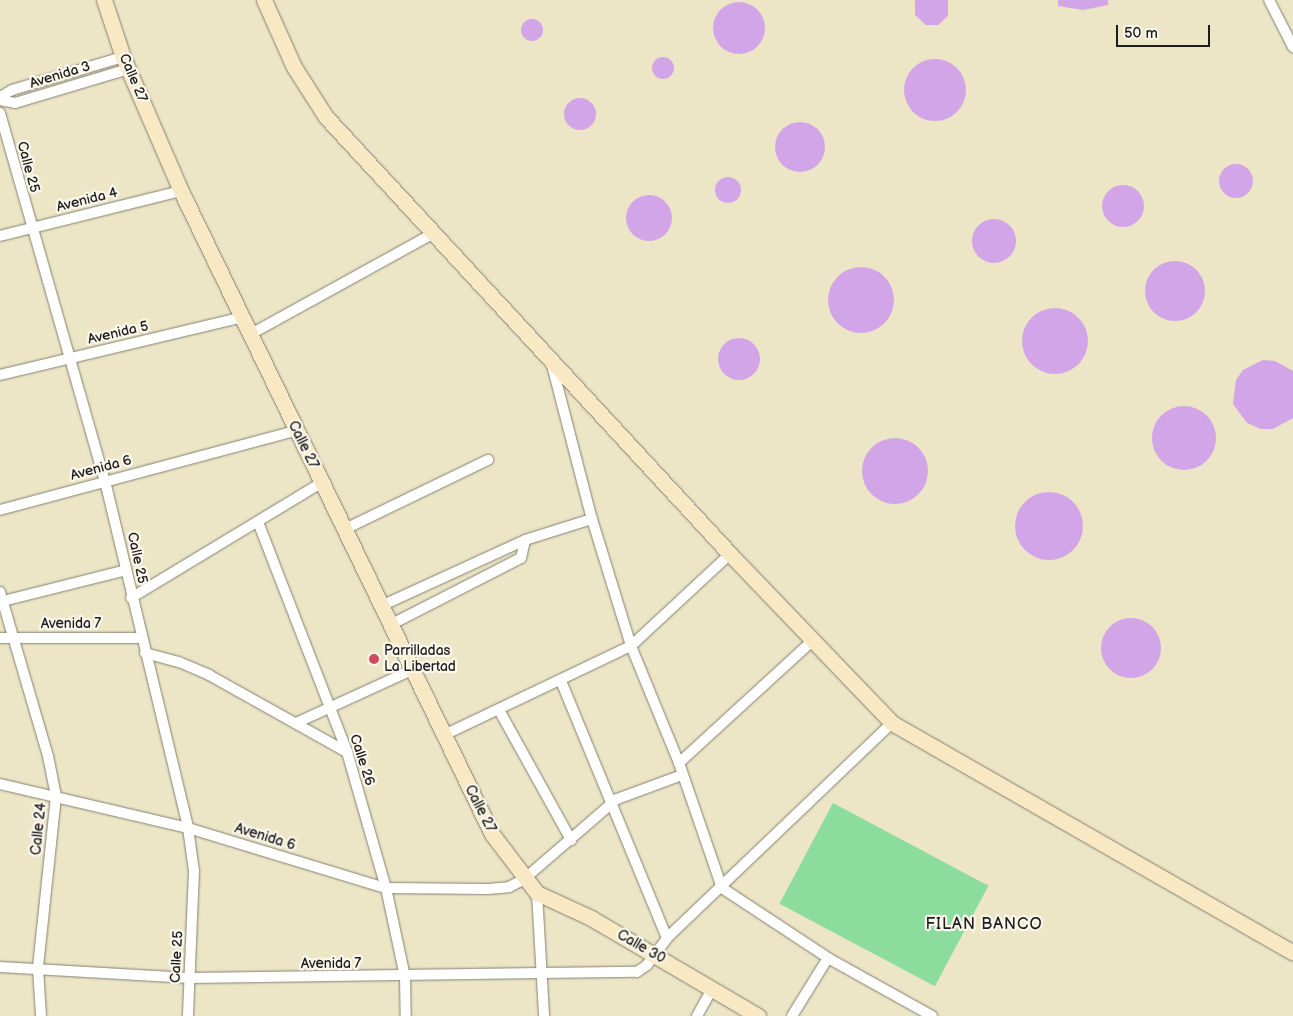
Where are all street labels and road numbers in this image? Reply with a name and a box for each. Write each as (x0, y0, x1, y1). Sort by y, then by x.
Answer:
street label: Calle 27 (115, 51, 151, 105)
street label: Avenida 3 (28, 58, 92, 92)
street label: Calle 25 (13, 140, 43, 194)
street label: Avenida 4 (55, 184, 119, 216)
street label: Avenida 5 (86, 318, 150, 348)
street label: Calle 27 (284, 418, 322, 472)
street label: Avenida 6 (69, 452, 133, 484)
street label: Calle 25 (123, 531, 151, 585)
street label: Avenida 7 (41, 616, 101, 632)
street label: Calle 26 (346, 732, 378, 788)
street label: Calle 27 (461, 782, 499, 836)
street label: Calle 24 (28, 802, 50, 856)
street label: Avenida 6 (233, 820, 297, 854)
street label: Calle 30 (614, 926, 668, 968)
street label: Calle 25 (167, 930, 187, 984)
street label: Avenida 7 (301, 956, 361, 972)

